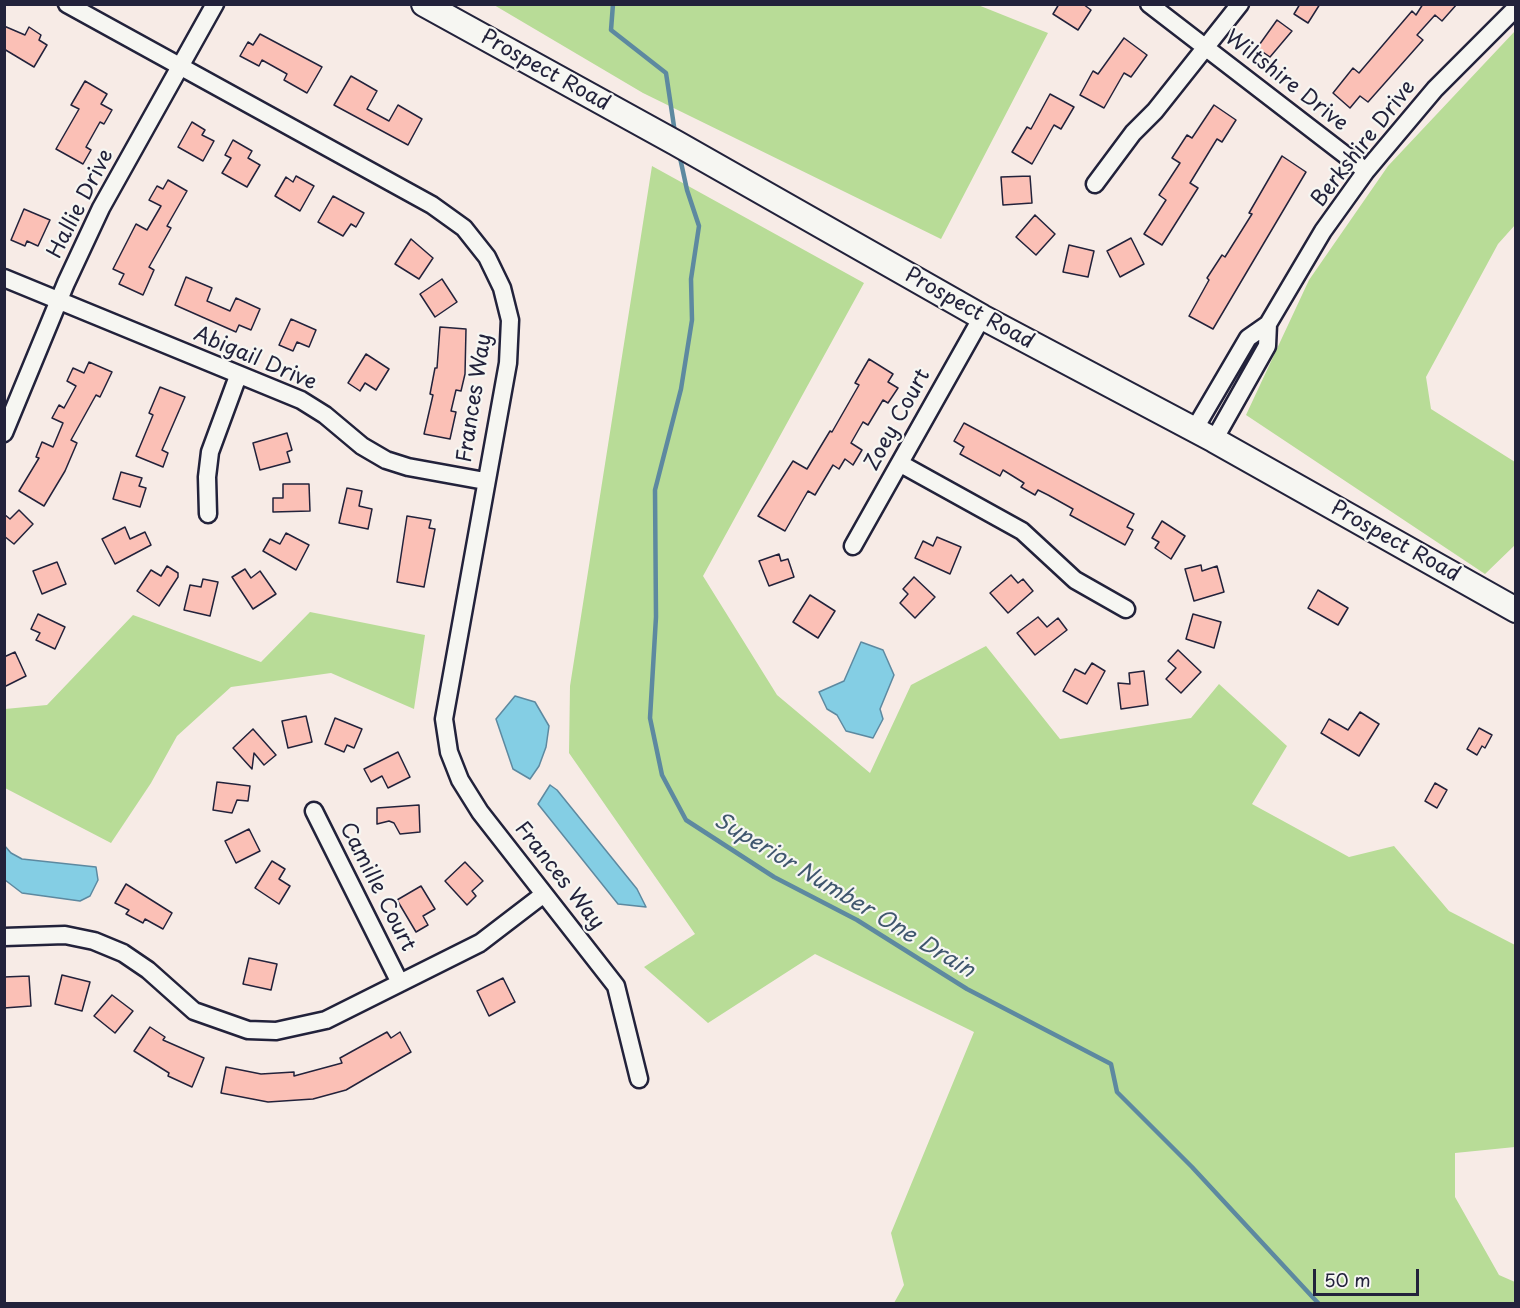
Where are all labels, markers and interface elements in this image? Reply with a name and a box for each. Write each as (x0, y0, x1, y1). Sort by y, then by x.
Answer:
street label: Prospect Road (476, 25, 614, 117)
street label: Wiltshire Drive (1219, 25, 1353, 137)
street label: Berkshire Drive (1307, 76, 1421, 212)
street label: Hallie Drive (43, 145, 119, 263)
street label: Prospect Road (900, 263, 1038, 355)
street label: Abigail Drive (190, 322, 320, 396)
street label: Frances Way (452, 332, 498, 464)
street label: Zoey Court (860, 365, 936, 475)
street label: Prospect Road (1326, 496, 1464, 588)
water label: Superior Number One Drain (709, 808, 979, 984)
street label: Frances Way (509, 817, 609, 935)
street label: Camille Court (334, 818, 420, 956)
scale bar (1316, 1257, 1422, 1295)
text: 50 m (1324, 1266, 1371, 1293)

